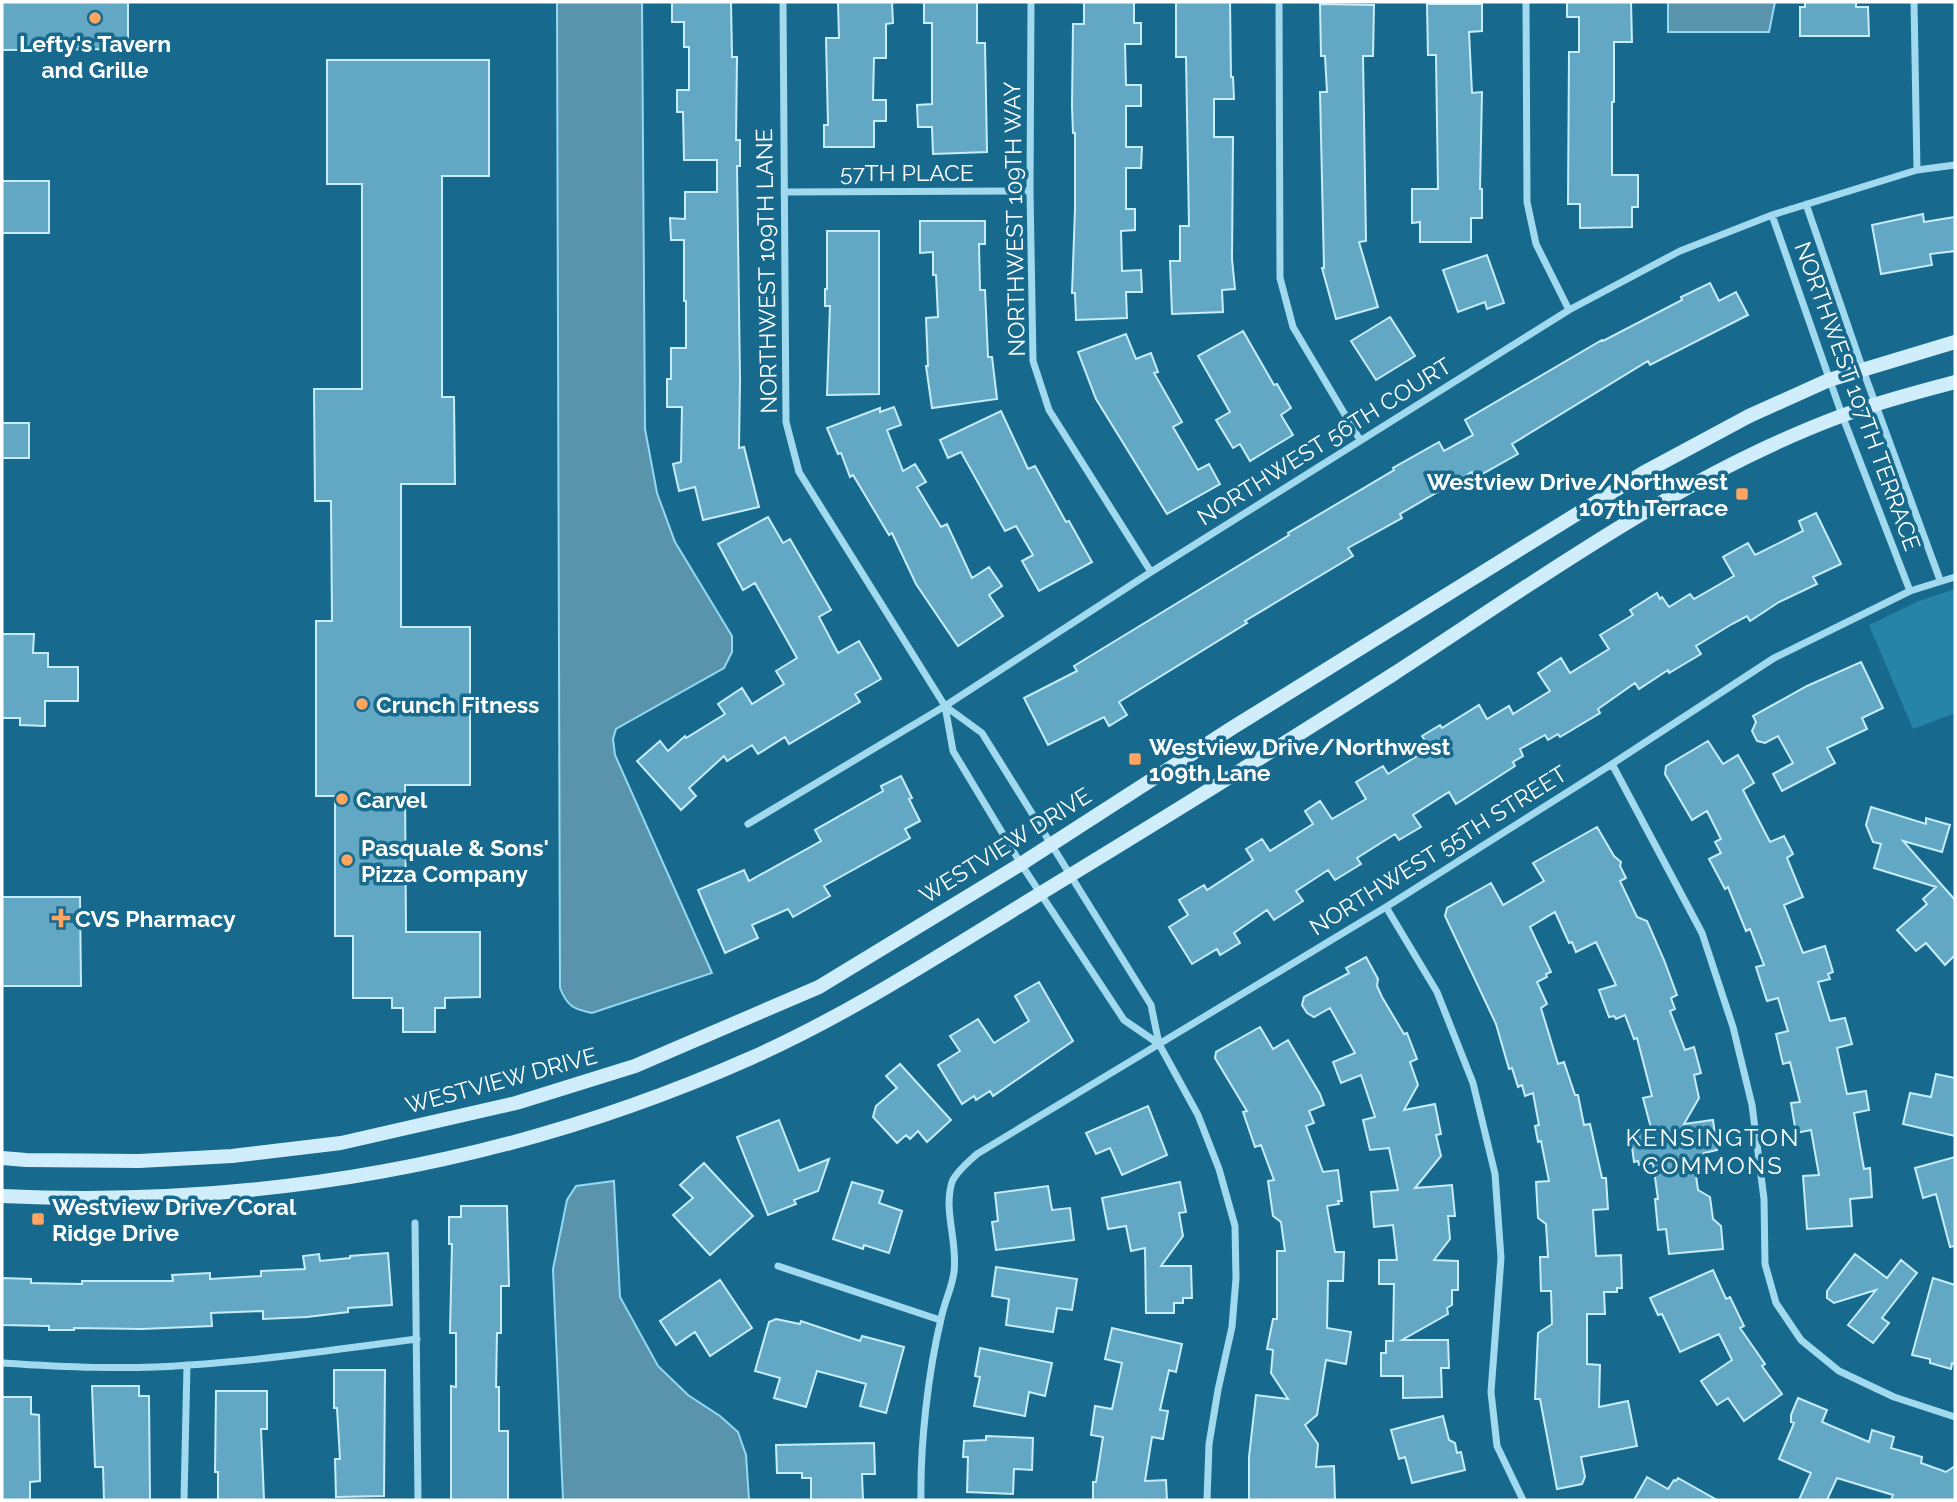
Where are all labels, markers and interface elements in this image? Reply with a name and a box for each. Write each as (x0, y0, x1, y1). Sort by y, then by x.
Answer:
marker: Lefty's Tavern and Grille (87, 10, 103, 26)
place label: Lefty's Tavern and Grille (19, 30, 171, 83)
street label: NORTHWEST 109TH WAY (998, 81, 1030, 357)
street label: NORTHWEST 109TH LANE (750, 128, 782, 414)
street label: 57TH PLACE (840, 159, 974, 186)
street label: NORTHWEST 107TH TERRACE (1789, 238, 1927, 554)
street label: NORTHWEST 56TH COURT (1192, 352, 1456, 530)
place label: Westview Drive/Northwest 107th Terrace (1427, 468, 1728, 521)
marker: Westview Drive/Northwest 107th Terrace (1734, 486, 1750, 502)
place label: Crunch Fitness (376, 691, 539, 718)
marker: Crunch Fitness (354, 696, 370, 712)
place label: Westview Drive/Northwest 109th Lane (1149, 733, 1451, 786)
marker: Westview Drive/Northwest 109th Lane (1127, 751, 1143, 767)
street label: NORTHWEST 55TH STREET (1304, 760, 1572, 940)
street label: WESTVIEW DRIVE (914, 781, 1096, 909)
place label: Carvel (356, 786, 428, 813)
marker: Carvel (334, 791, 350, 807)
place label: Pasquale & Sons' Pizza Company (361, 834, 549, 887)
marker: Pasquale & Sons' Pizza Company (339, 852, 355, 868)
place label: CVS Pharmacy (75, 905, 236, 932)
marker: CVS Pharmacy (53, 910, 69, 926)
street label: WESTVIEW DRIVE (402, 1041, 600, 1119)
district label: KENSINGTON COMMONS (1625, 1123, 1801, 1180)
place label: Westview Drive/Coral Ridge Drive (52, 1193, 297, 1246)
marker: Westview Drive/Coral Ridge Drive (30, 1211, 46, 1227)

